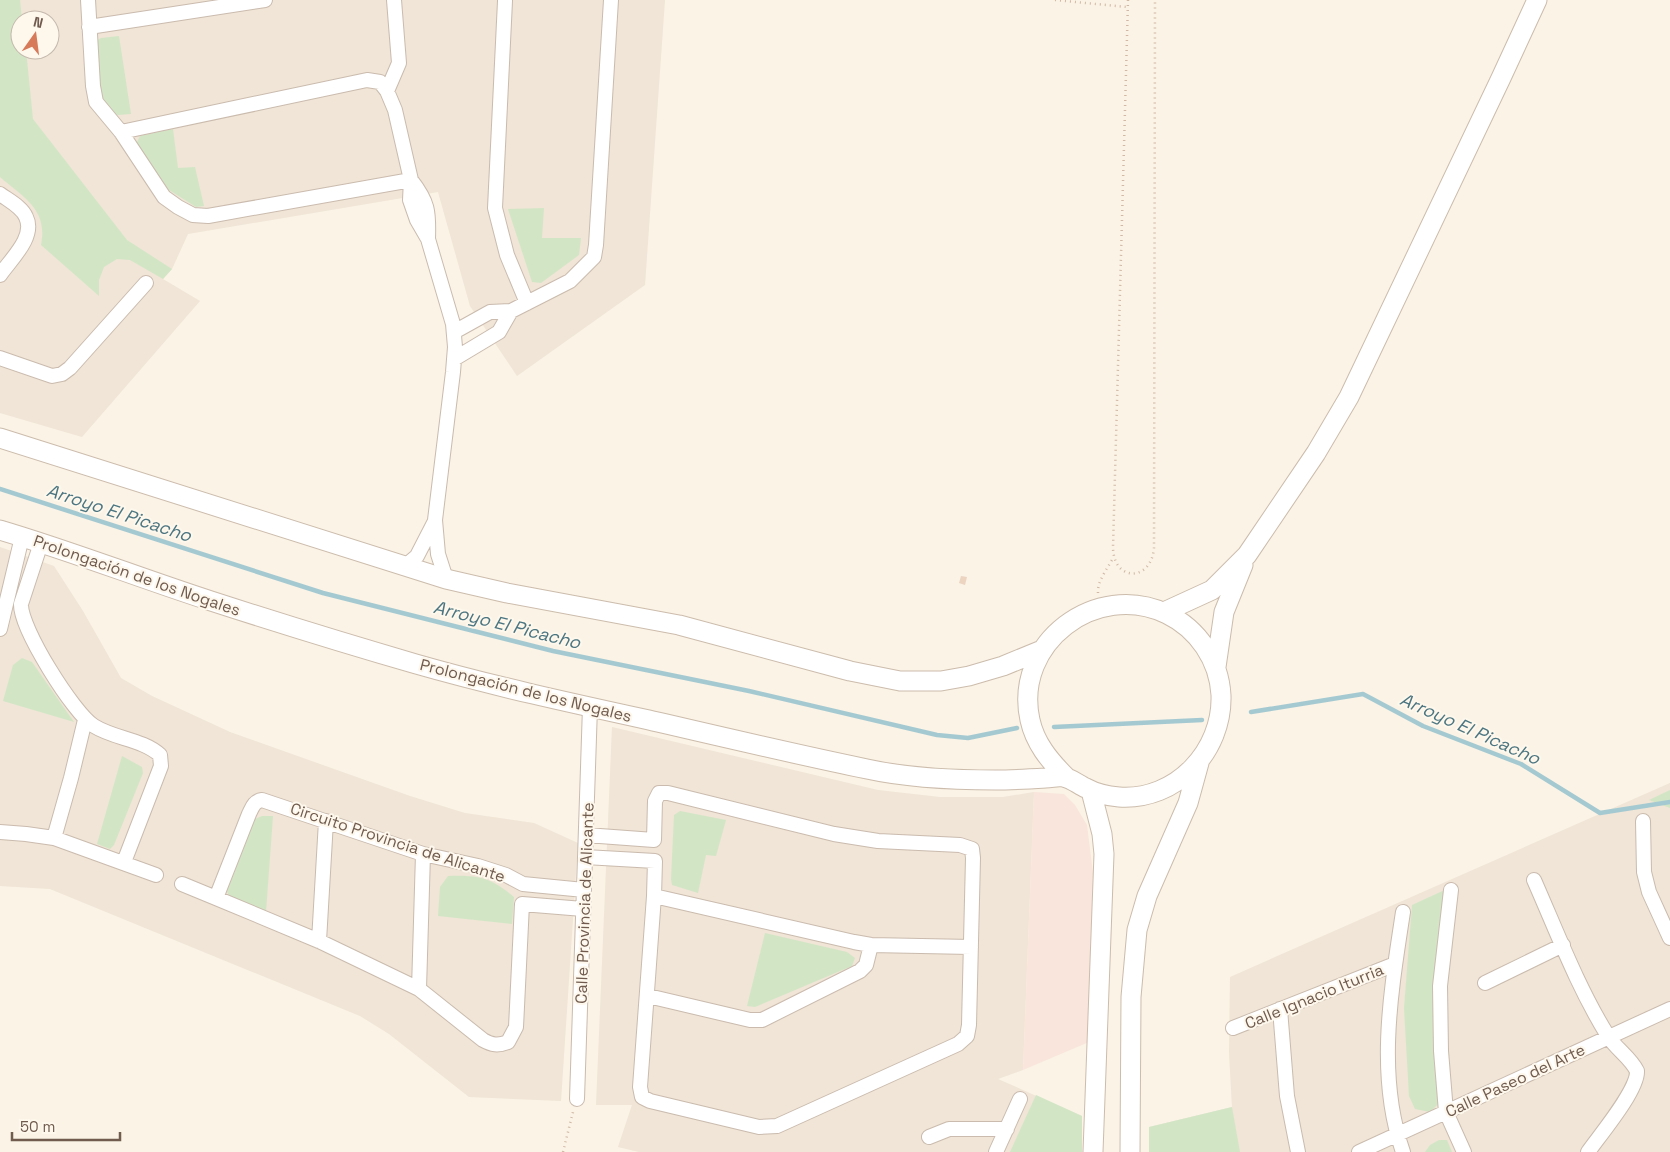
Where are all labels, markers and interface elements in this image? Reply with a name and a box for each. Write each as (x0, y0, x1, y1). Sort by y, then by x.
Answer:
north arrow (10, 10, 60, 60)
text: N (31, 13, 45, 32)
water label: Arroyo El Picacho (44, 478, 195, 547)
street label: Prolongación de los Nogales (31, 530, 243, 621)
water label: Arroyo El Picacho (431, 595, 584, 654)
street label: Prolongación de los Nogales (418, 654, 634, 727)
water label: Arroyo El Picacho (1397, 687, 1544, 770)
street label: Circuito Provincia de Alicante (288, 798, 508, 887)
street label: Calle Provincia de Alicante (570, 802, 599, 1004)
street label: Calle Ignacio Iturria (1242, 959, 1387, 1034)
street label: Calle Paseo del Arte (1442, 1039, 1588, 1122)
scale bar (12, 1110, 120, 1142)
text: 50 m (20, 1117, 55, 1136)

